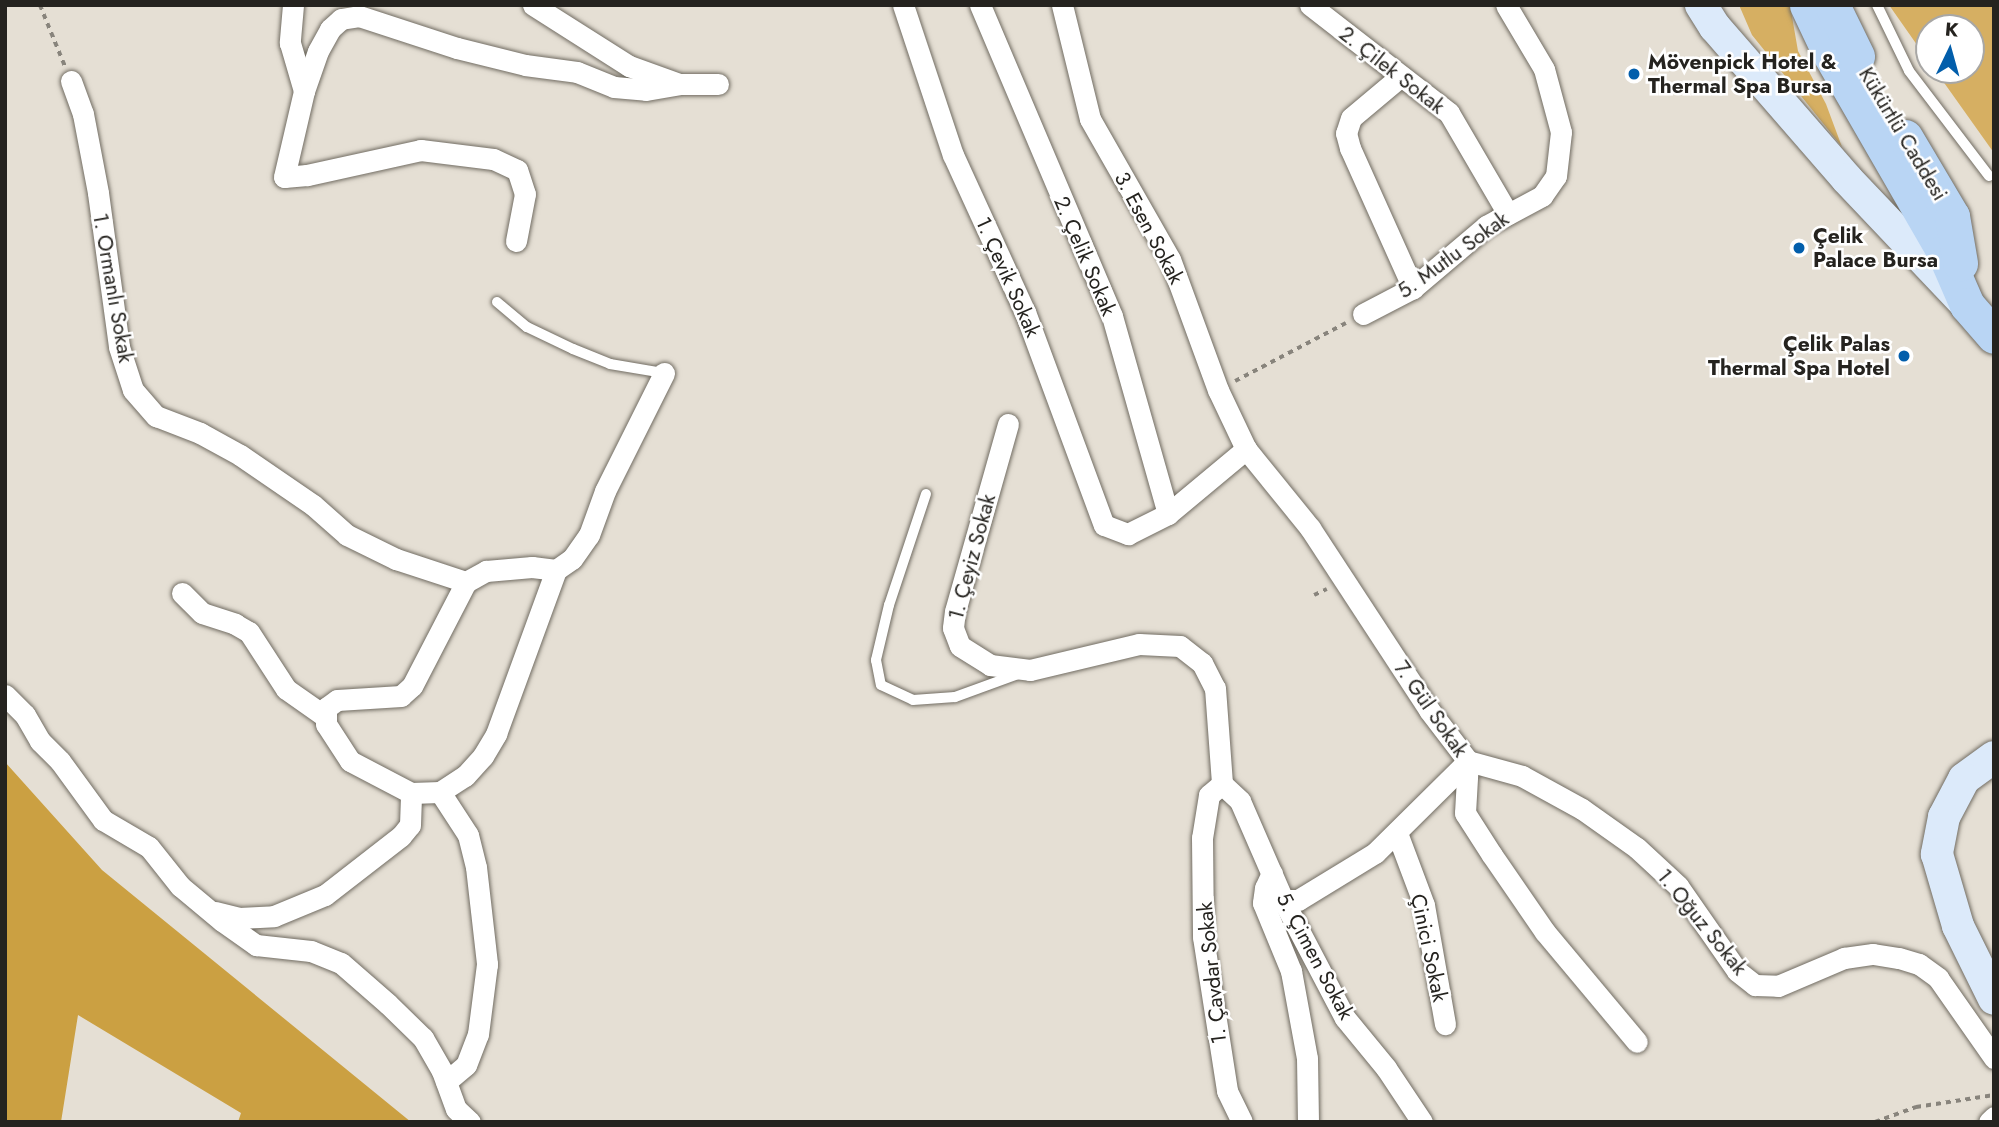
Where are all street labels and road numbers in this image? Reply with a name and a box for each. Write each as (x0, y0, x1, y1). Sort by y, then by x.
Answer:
street label: 2. Çilek Sokak (1334, 21, 1450, 119)
street label: Kükürtlü Caddesi (1853, 63, 1953, 205)
street label: 3. Esen Sokak (1109, 168, 1189, 288)
street label: 2. Çelik Sokak (1049, 193, 1121, 319)
street label: 5. Mutlu Sokak (1393, 206, 1513, 304)
street label: 1. Ormanlı Sokak (87, 211, 139, 365)
street label: 1. Çevik Sokak (970, 213, 1046, 341)
street label: 1. Çeyiz Sokak (943, 491, 1001, 623)
street label: 7. Gül Sokak (1389, 656, 1473, 762)
street label: 1. Oğuz Sokak (1652, 864, 1752, 980)
street label: 5. Çimen Sokak (1271, 888, 1359, 1024)
street label: Çinici Sokak (1405, 892, 1453, 1004)
street label: 1. Çavdar Sokak (1192, 901, 1232, 1045)

